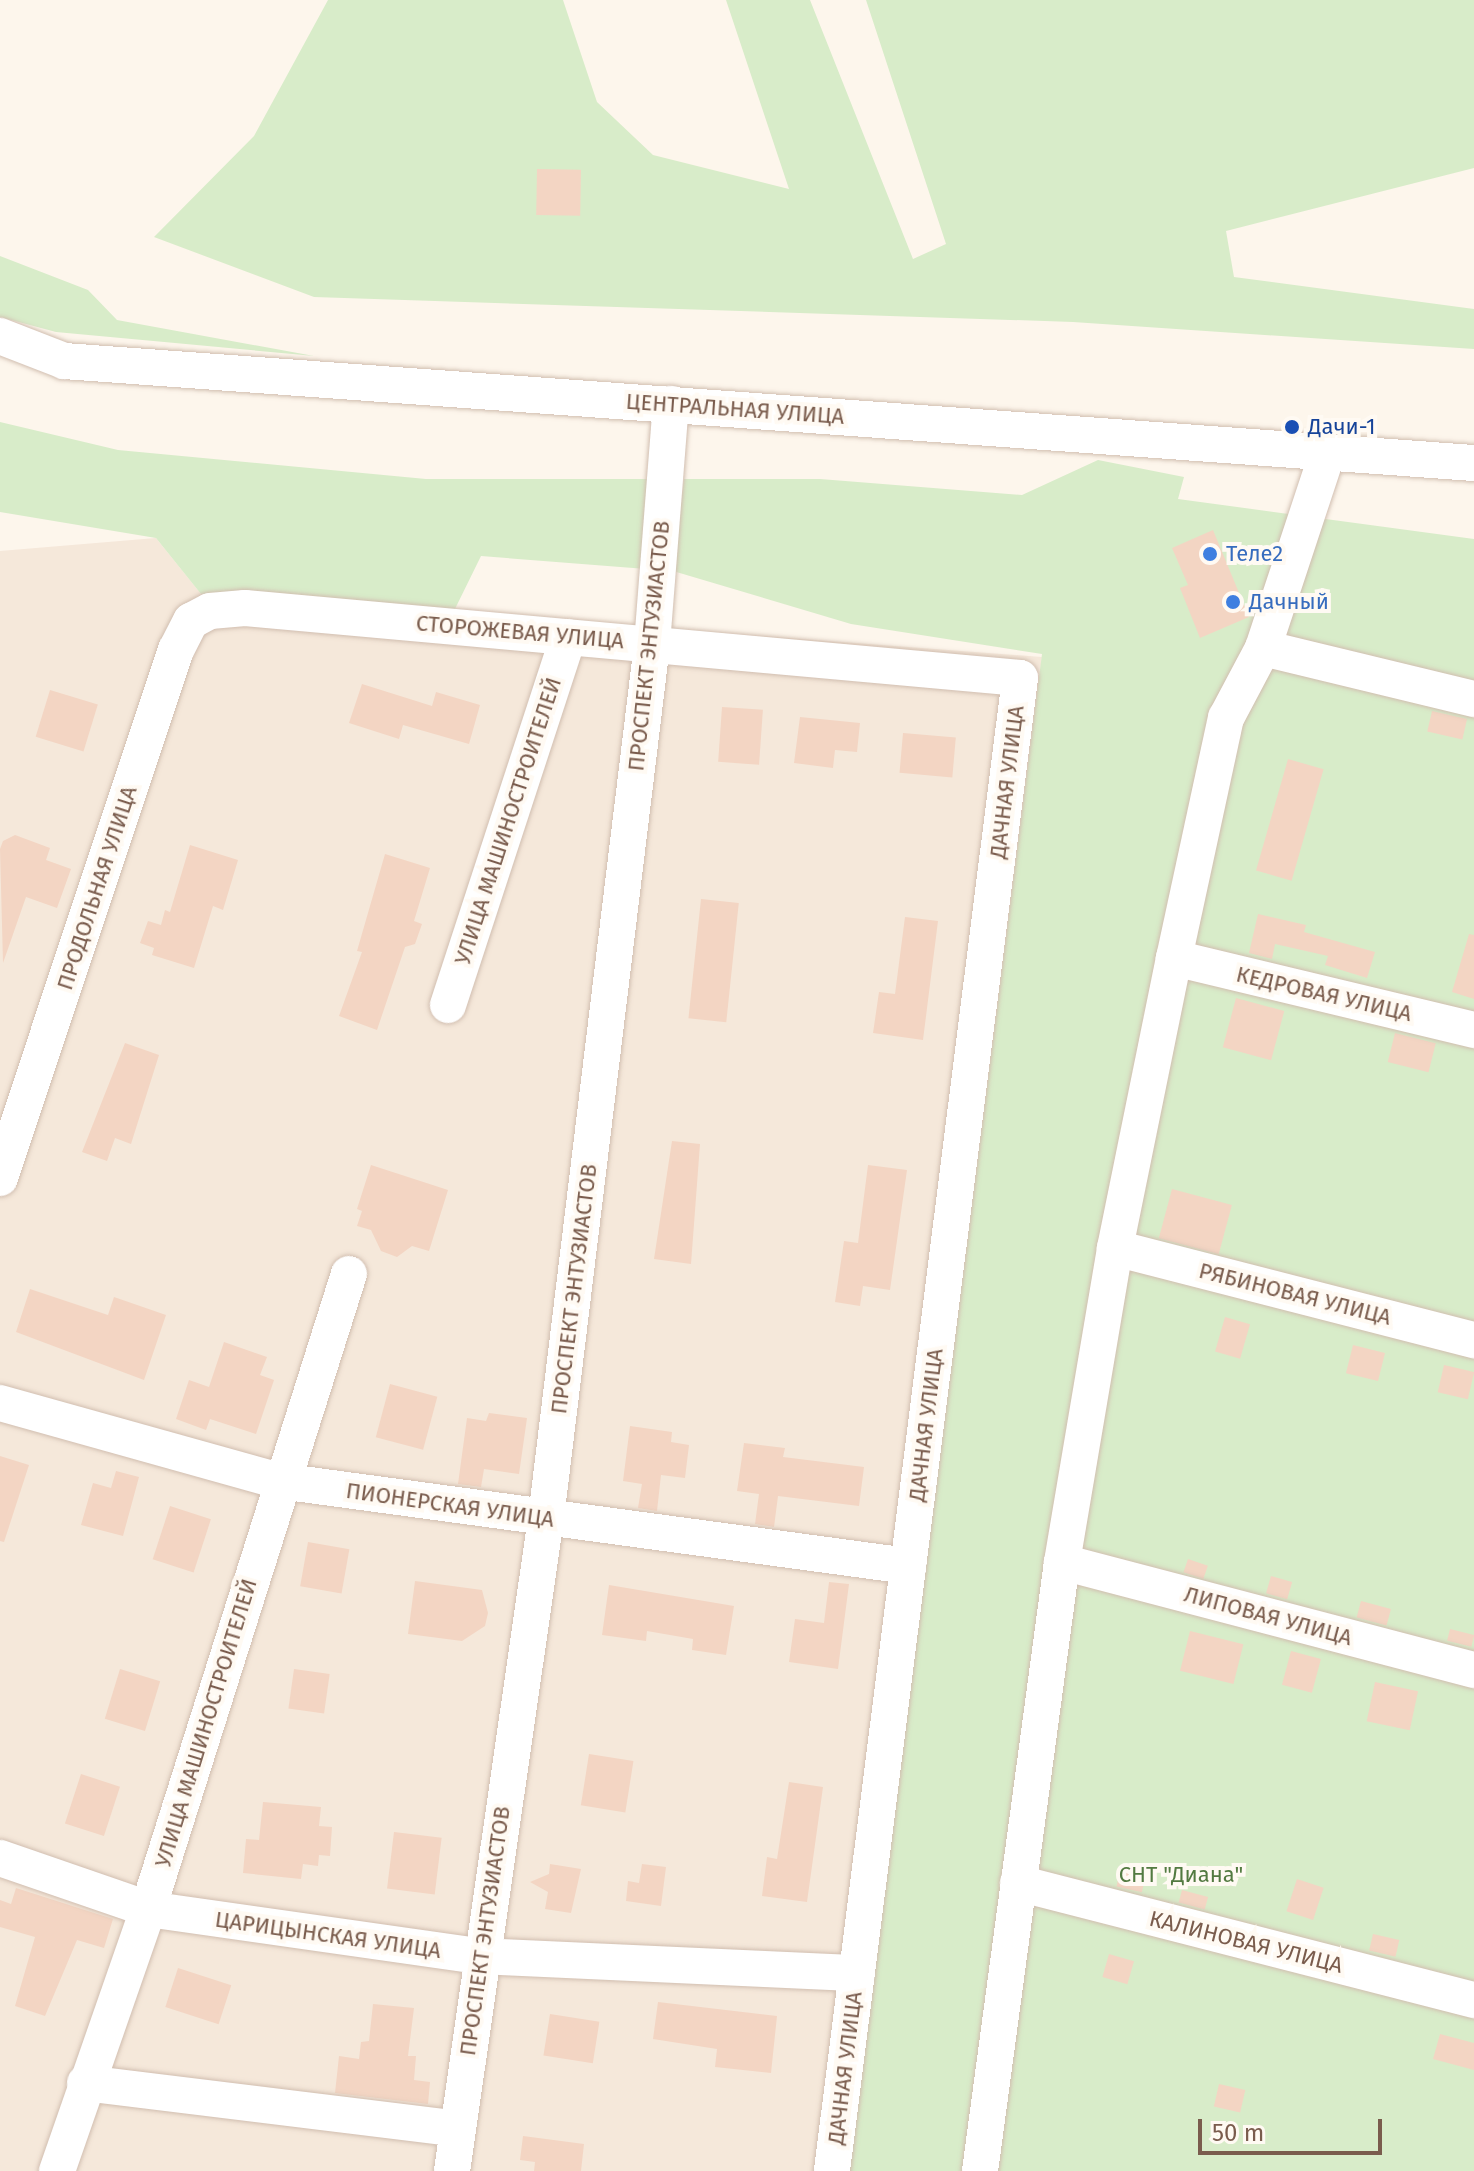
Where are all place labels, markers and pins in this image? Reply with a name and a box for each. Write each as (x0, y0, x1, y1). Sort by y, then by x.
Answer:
place label: Дачи-1 (1308, 414, 1376, 440)
marker: Дачи-1 (1283, 418, 1301, 436)
place label: Теле2 (1226, 541, 1283, 567)
marker: Теле2 (1201, 545, 1219, 563)
place label: Дачный (1249, 589, 1329, 615)
marker: Дачный (1224, 593, 1242, 611)

